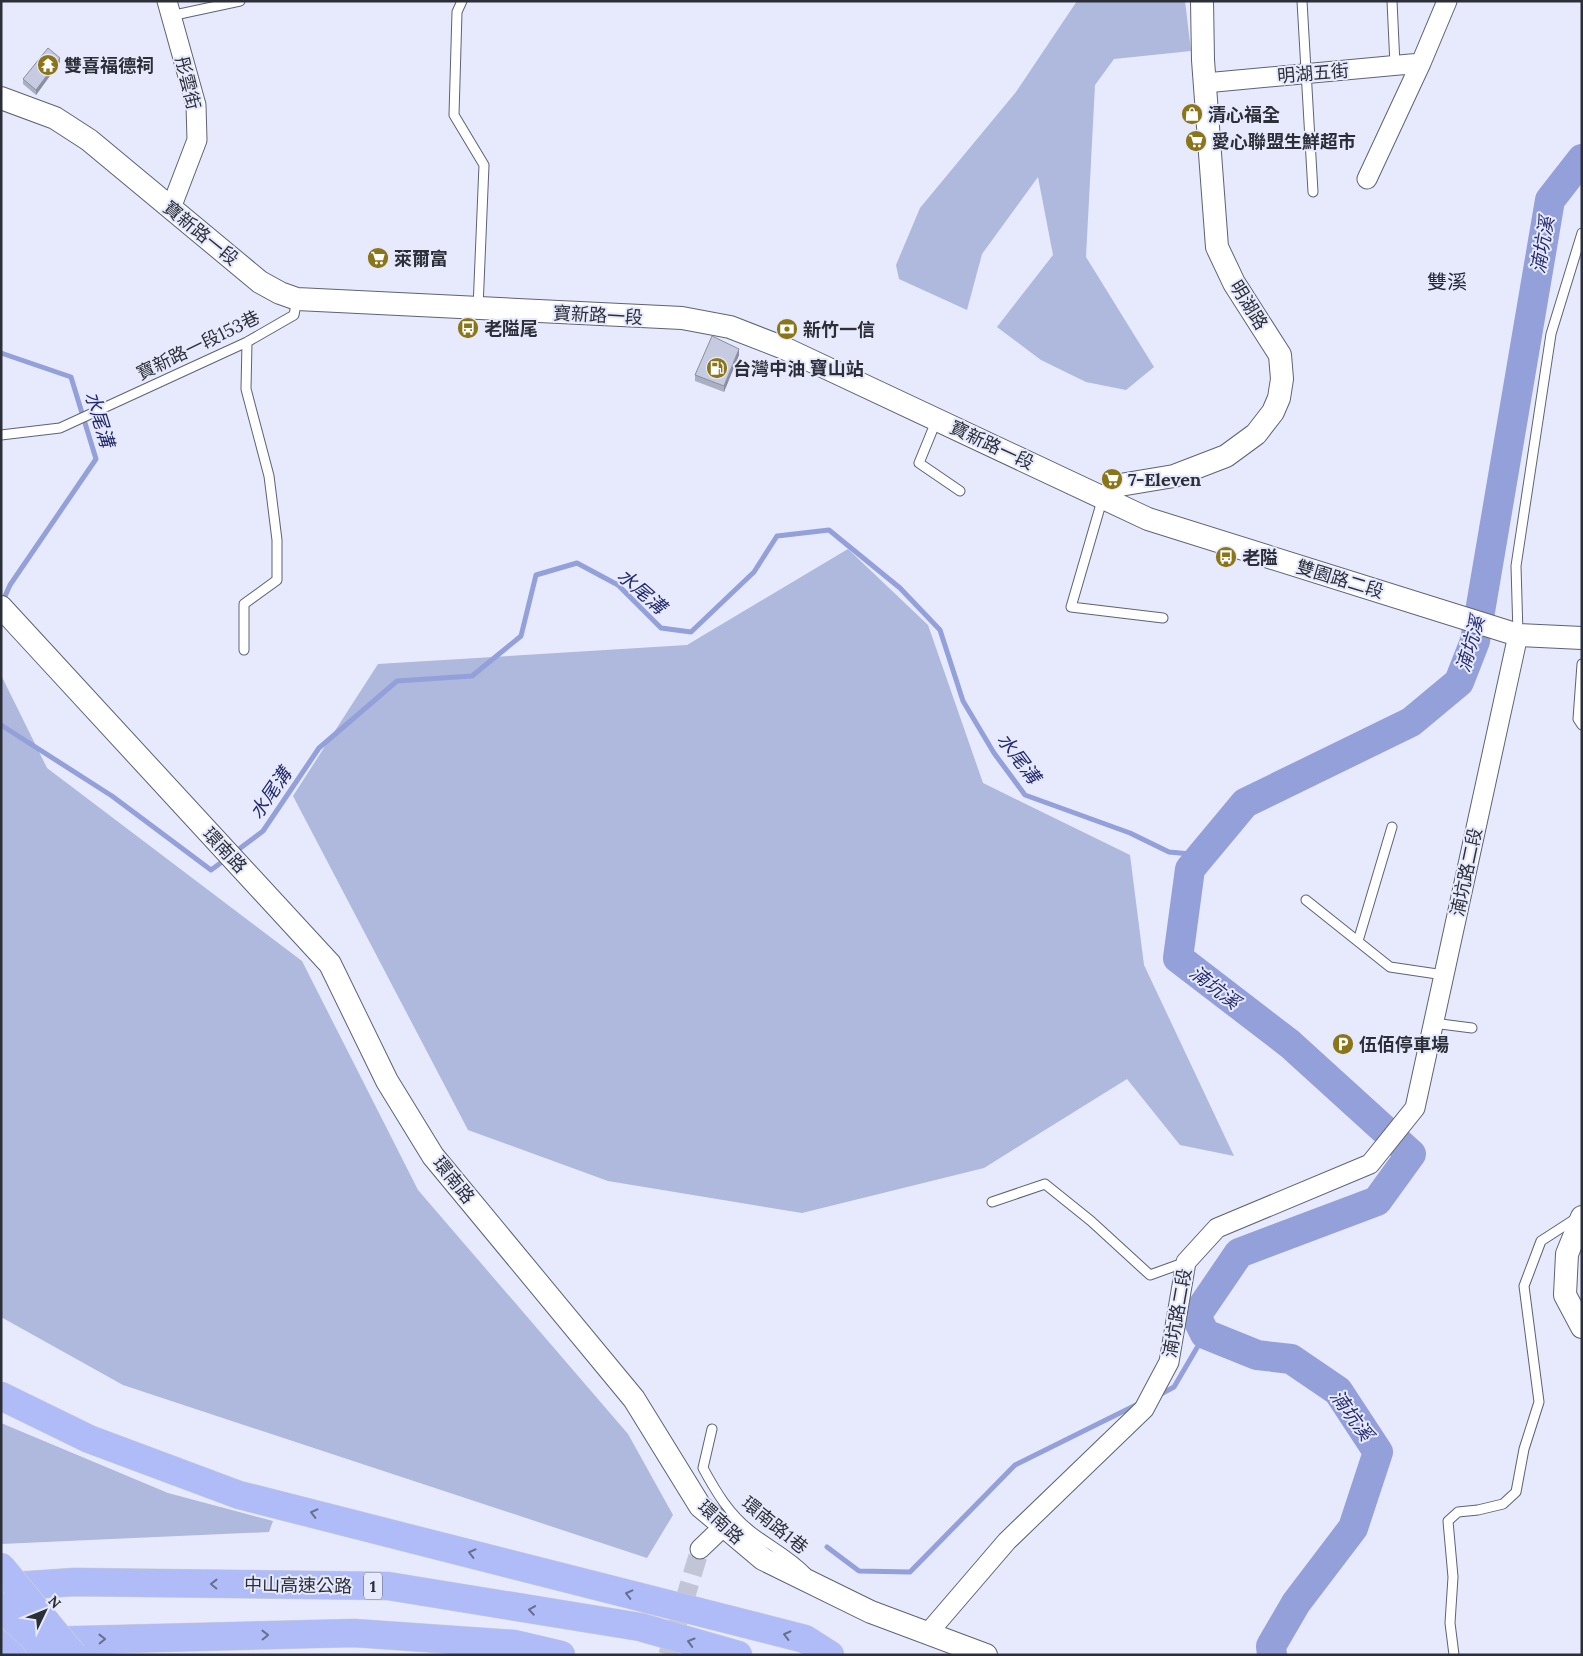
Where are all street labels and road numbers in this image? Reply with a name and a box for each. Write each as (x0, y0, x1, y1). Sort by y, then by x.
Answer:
street label: 彤雲街 (170, 54, 206, 112)
street label: 明湖五街 (1276, 58, 1350, 88)
street label: 寶新路一段 (159, 196, 243, 270)
street label: 明湖路 (1225, 276, 1273, 334)
street label: 寶新路一段 (552, 301, 644, 329)
street label: 寶新路一段153巷 (133, 305, 263, 385)
street label: 寶新路一段 (946, 416, 1038, 474)
street label: 雙園路二段 (1294, 555, 1386, 603)
street label: 環南路 (198, 822, 252, 878)
street label: 湳坑路二段 (1445, 826, 1487, 918)
street label: 環南路 (428, 1152, 480, 1208)
street label: 湳坑路二段 (1158, 1267, 1196, 1359)
street label: 環南路1巷 (737, 1491, 813, 1559)
street label: 環南路 (693, 1495, 749, 1549)
road number: 1 (364, 1572, 382, 1600)
street label: 中山高速公路 (244, 1573, 352, 1597)

